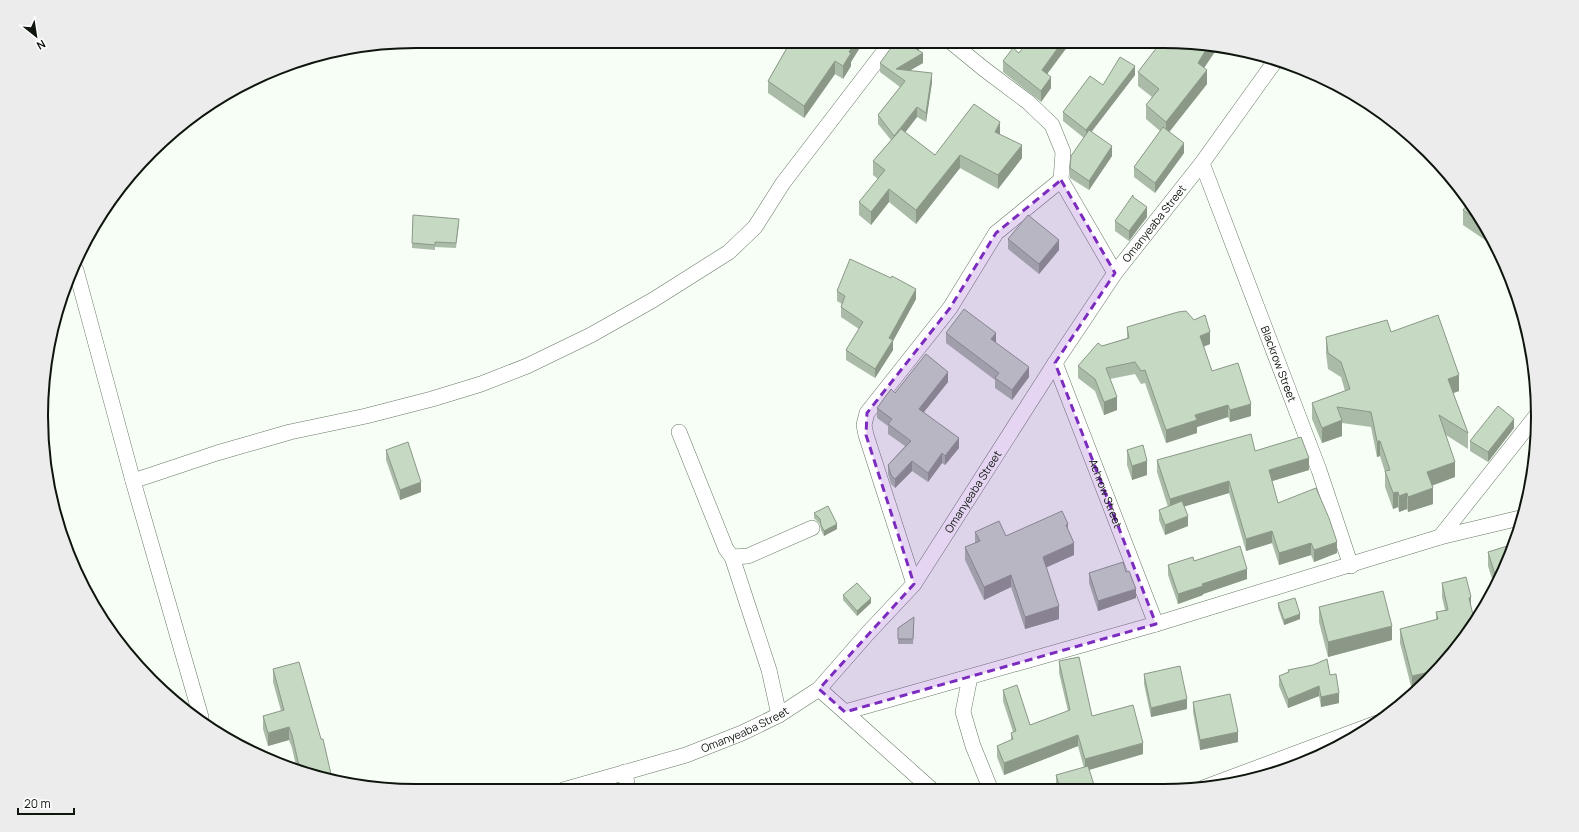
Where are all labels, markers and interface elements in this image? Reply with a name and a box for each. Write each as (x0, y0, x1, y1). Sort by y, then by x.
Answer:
north arrow (16, 16, 56, 56)
text: N (34, 37, 48, 54)
street label: Omanyeaba Street (1118, 181, 1189, 265)
street label: Blackrow Street (1258, 324, 1300, 404)
street label: Omanyeaba Street (941, 447, 1004, 536)
street label: Achrow Street (1086, 457, 1126, 530)
street label: Omanyeaba Street (699, 703, 791, 755)
scale bar (18, 790, 74, 816)
text: 20 m (24, 795, 51, 812)

